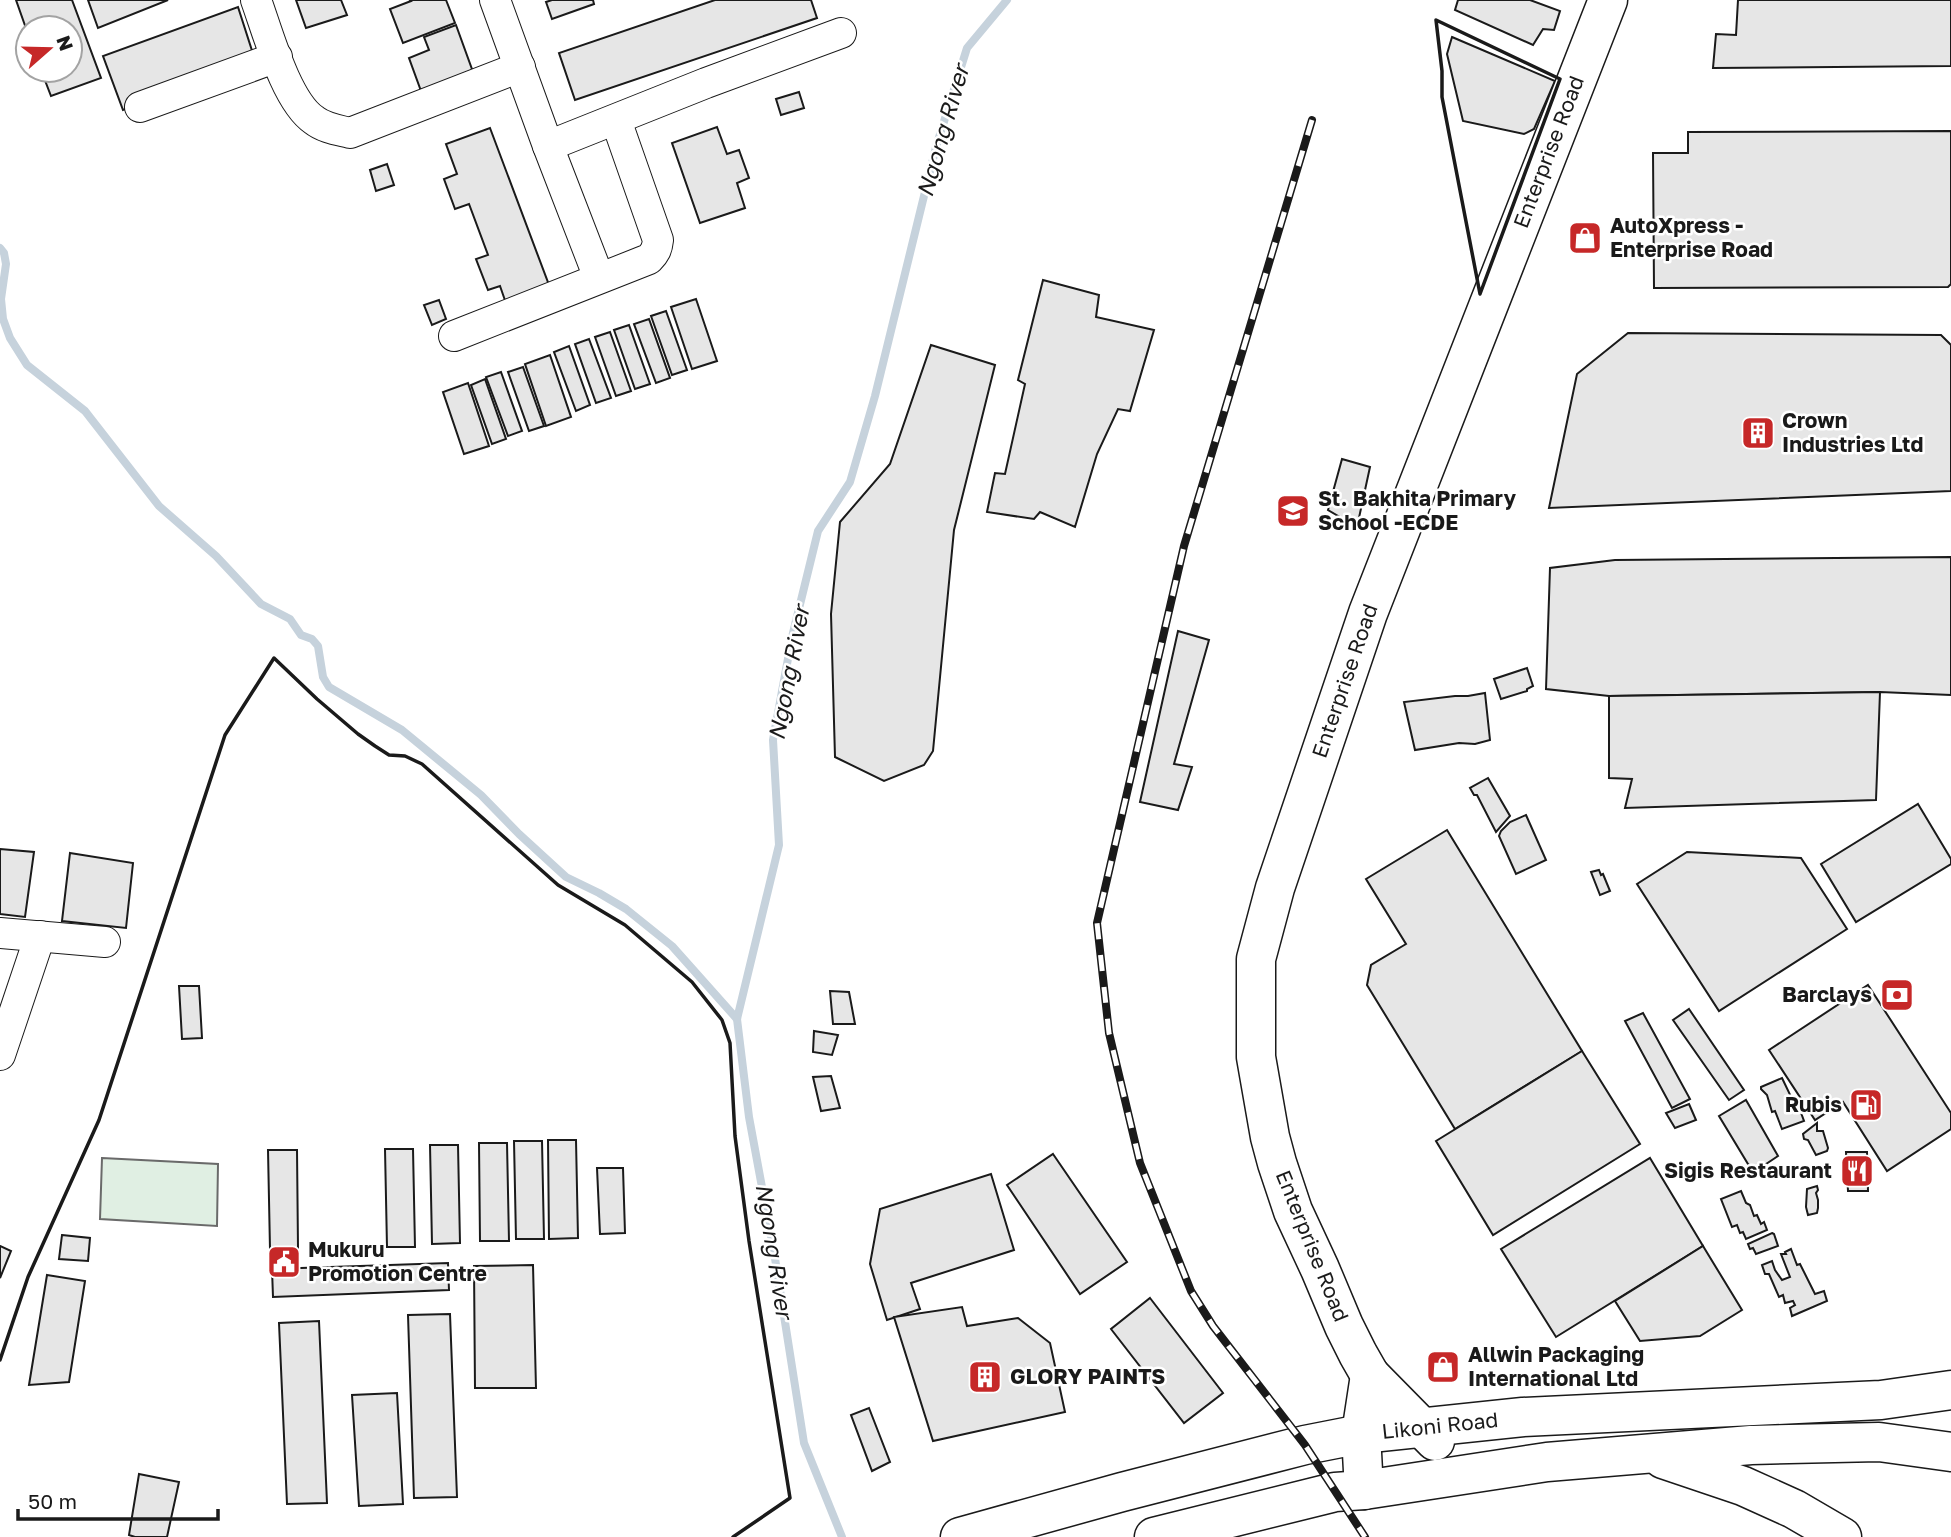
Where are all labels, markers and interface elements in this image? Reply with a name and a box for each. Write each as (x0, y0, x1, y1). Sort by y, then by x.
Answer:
north arrow (14, 14, 84, 84)
text: N (52, 32, 79, 54)
water label: Ngong River (910, 59, 975, 200)
street label: Enterprise Road (1507, 72, 1589, 231)
place label: AutoXpress - Enterprise Road (1610, 212, 1773, 262)
shop icon: AutoXpress - Enterprise Road (1566, 219, 1604, 257)
place label: Crown Industries Ltd (1782, 407, 1923, 457)
building icon: Crown Industries Ltd (1739, 414, 1777, 452)
place label: St. Bakhita Primary School -ECDE (1318, 485, 1517, 535)
school or university icon: St. Bakhita Primary School -ECDE (1274, 492, 1312, 530)
water label: Ngong River (761, 600, 815, 742)
street label: Enterprise Road (1306, 600, 1383, 761)
bank icon: Barclays (1878, 976, 1916, 1014)
place label: Barclays (1782, 981, 1872, 1007)
fuel station icon: Rubis (1847, 1086, 1885, 1124)
place label: Rubis (1785, 1091, 1842, 1117)
restaurant icon: Sigis Restaurant (1838, 1152, 1876, 1190)
place label: Sigis Restaurant (1664, 1157, 1832, 1183)
street label: Enterprise Road (1271, 1166, 1355, 1325)
water label: Ngong River (751, 1181, 800, 1323)
place label: Mukuru Promotion Centre (308, 1236, 487, 1286)
public building icon: Mukuru Promotion Centre (265, 1243, 303, 1281)
place label: Allwin Packaging International Ltd (1468, 1341, 1644, 1391)
shop icon: Allwin Packaging International Ltd (1424, 1348, 1462, 1386)
building icon: GLORY PAINTS (966, 1358, 1004, 1396)
place label: GLORY PAINTS (1010, 1363, 1165, 1389)
street label: Likoni Road (1380, 1406, 1499, 1444)
scale bar (18, 1478, 217, 1522)
text: 50 m (28, 1488, 77, 1514)

